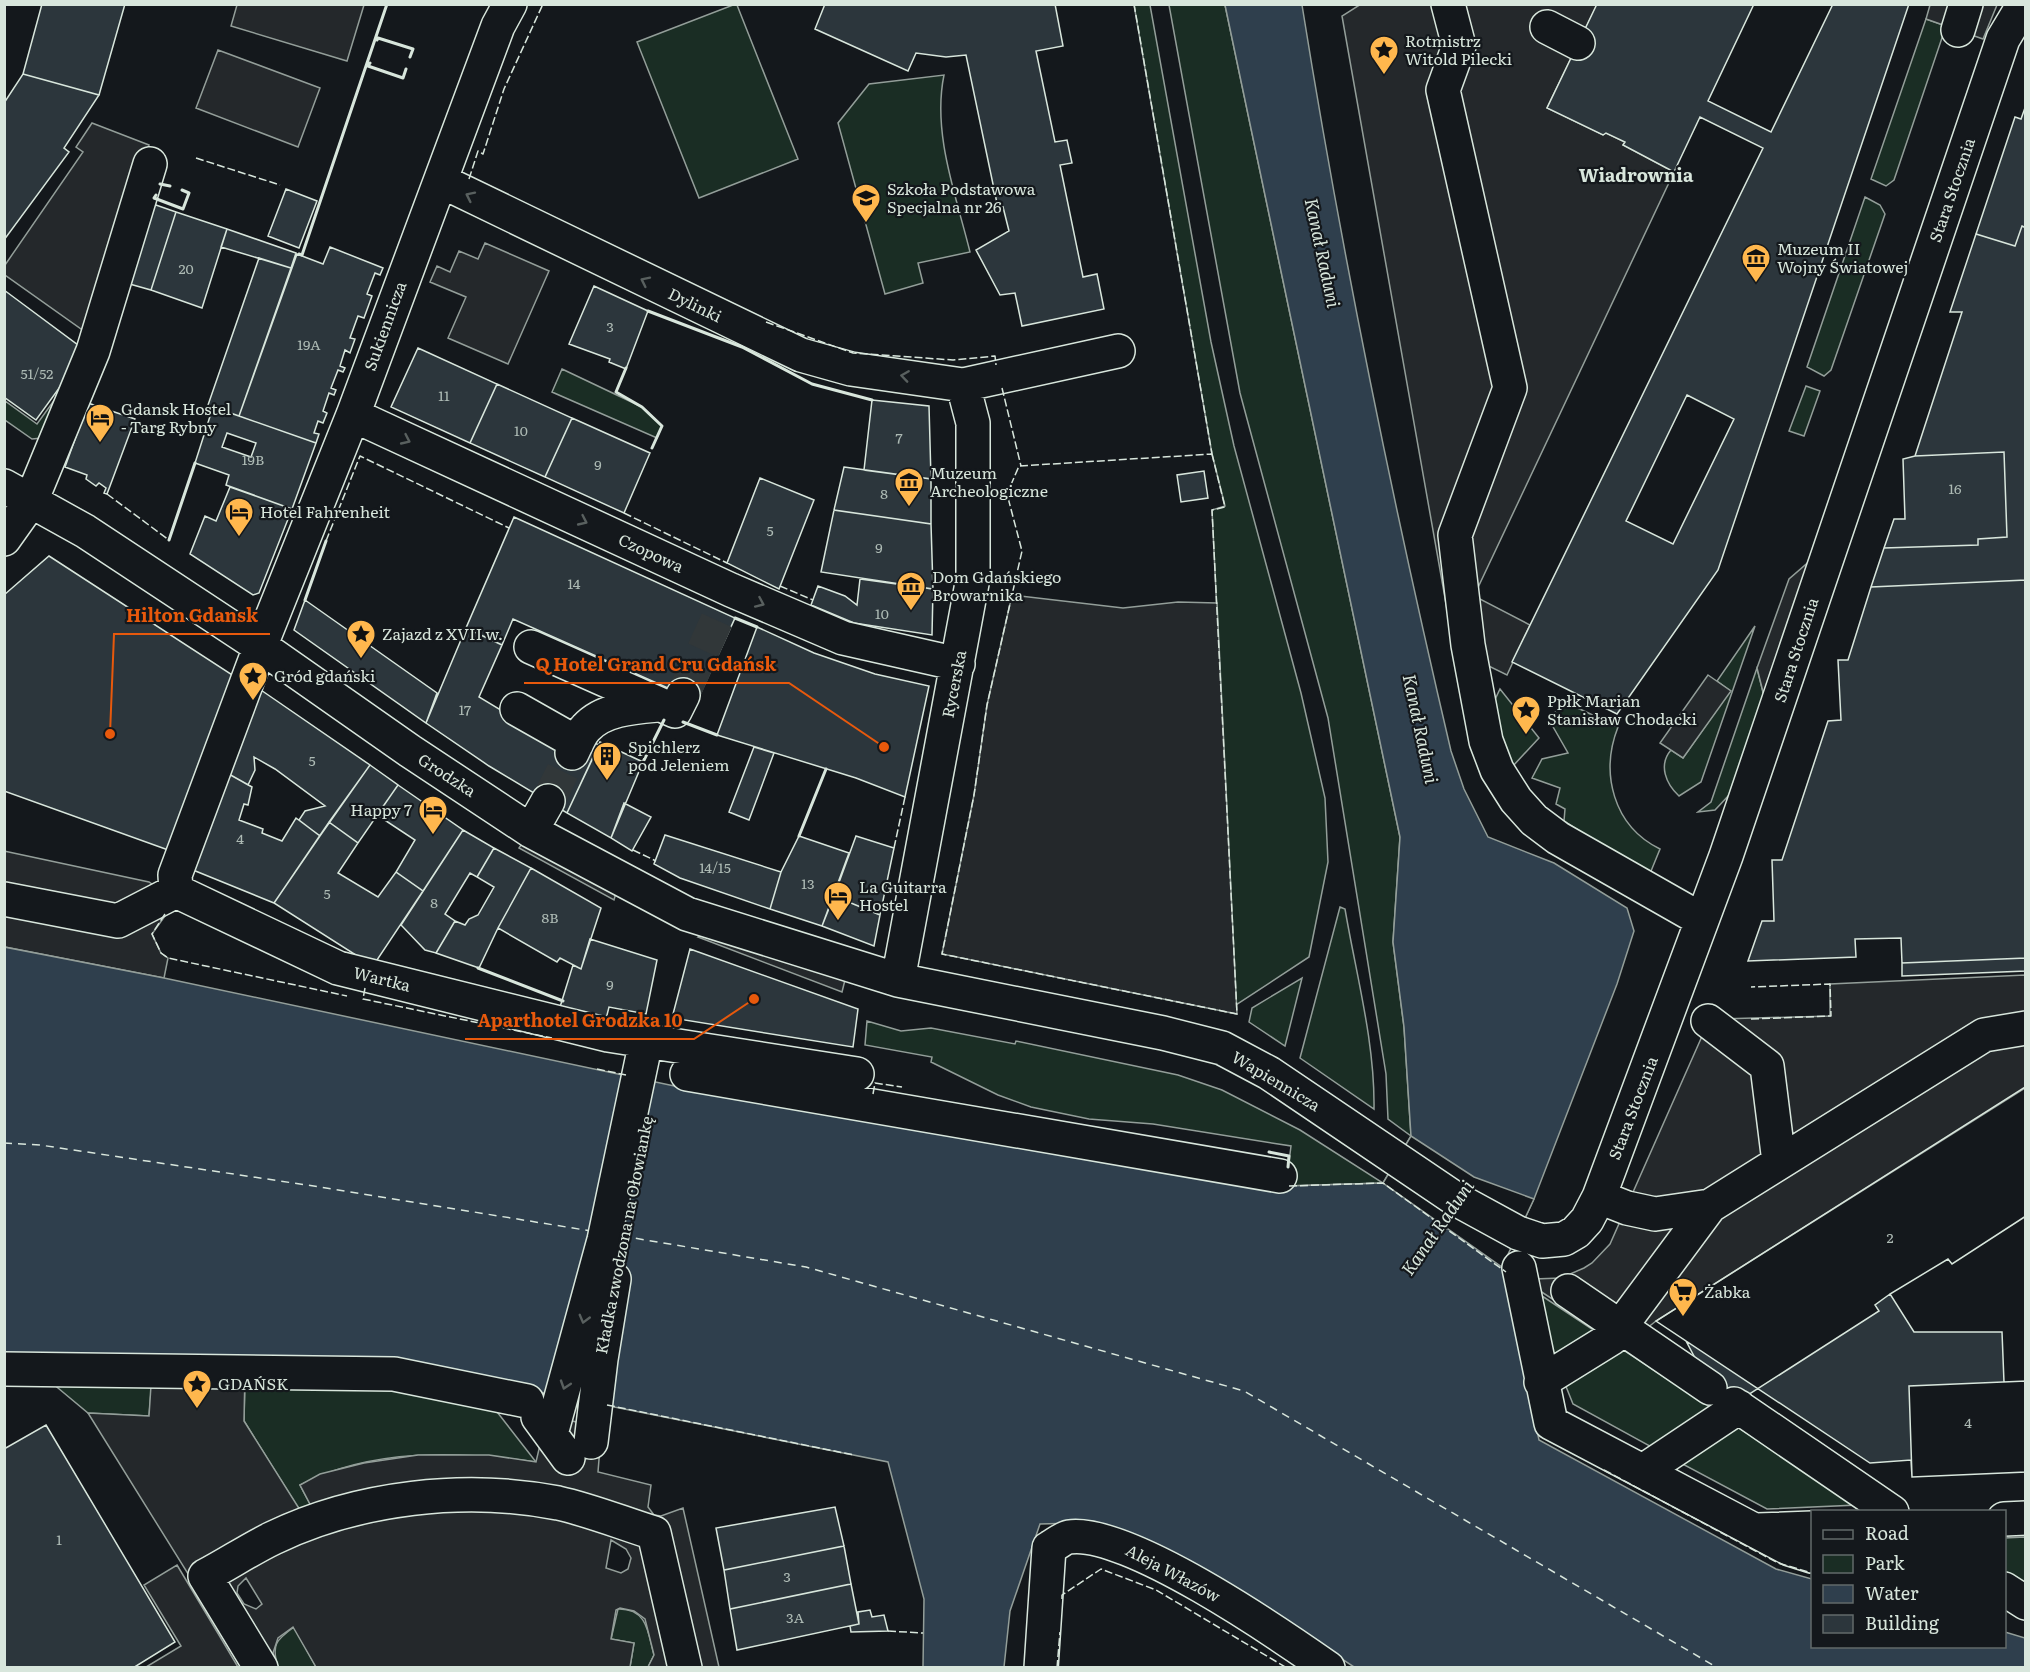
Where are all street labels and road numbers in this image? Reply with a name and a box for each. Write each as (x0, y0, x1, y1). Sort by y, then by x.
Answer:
street label: Stara Stocznia (1922, 134, 1980, 245)
street label: Sukiennicza (357, 277, 411, 374)
street label: Dylinki (664, 281, 726, 327)
street label: Czopowa (615, 527, 688, 578)
street label: Stara Stocznia (1767, 594, 1823, 705)
street label: Rycerska (935, 648, 971, 720)
street label: Grodzka (414, 746, 482, 802)
street label: Wartka (351, 959, 414, 997)
street label: Wapiennicza (1228, 1044, 1326, 1116)
street label: Stara Stocznia (1601, 1052, 1663, 1163)
street label: Kładka zwodzona na Ołowiankę (588, 1114, 658, 1356)
street label: Aleja Włazów (1122, 1537, 1225, 1607)

